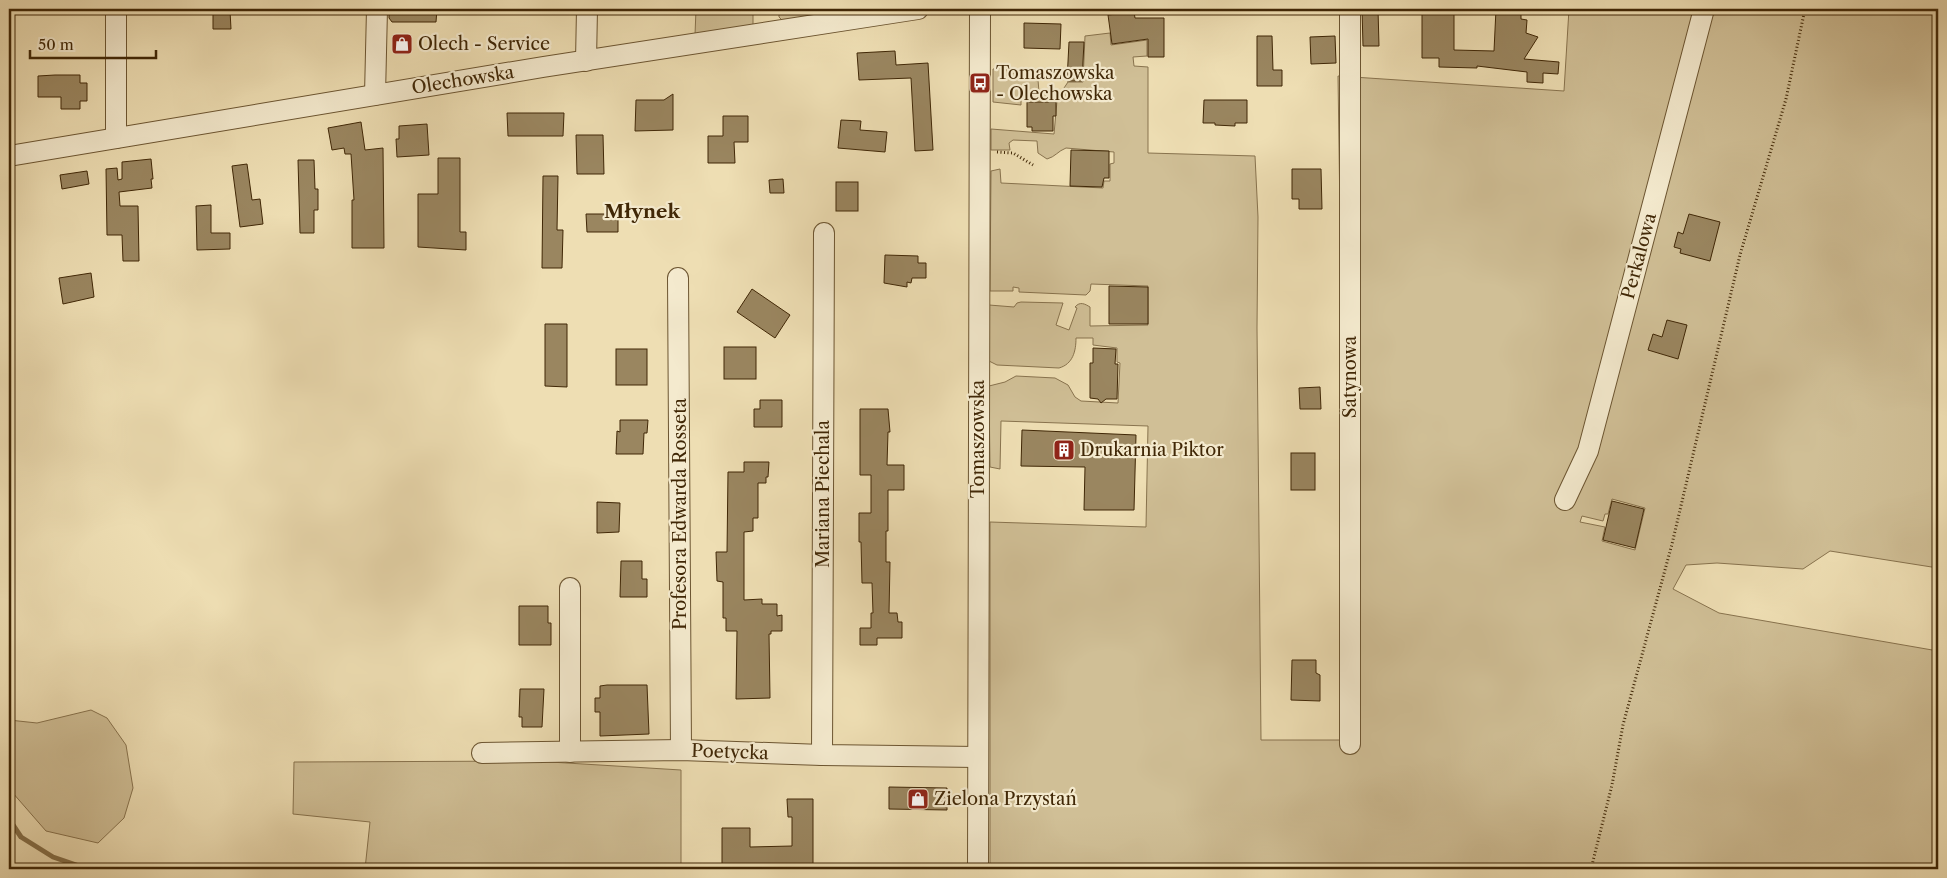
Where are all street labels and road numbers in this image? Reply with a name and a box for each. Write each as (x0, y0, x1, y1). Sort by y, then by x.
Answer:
street label: Olechowska (410, 61, 516, 99)
street label: Perkalowa (1617, 210, 1661, 302)
street label: Satynowa (1339, 335, 1361, 418)
street label: Tomaszowska (967, 379, 989, 498)
street label: Profesora Edwarda Rosseta (669, 397, 691, 630)
street label: Mariana Piechala (812, 420, 834, 568)
street label: Poetycka (691, 740, 770, 764)

